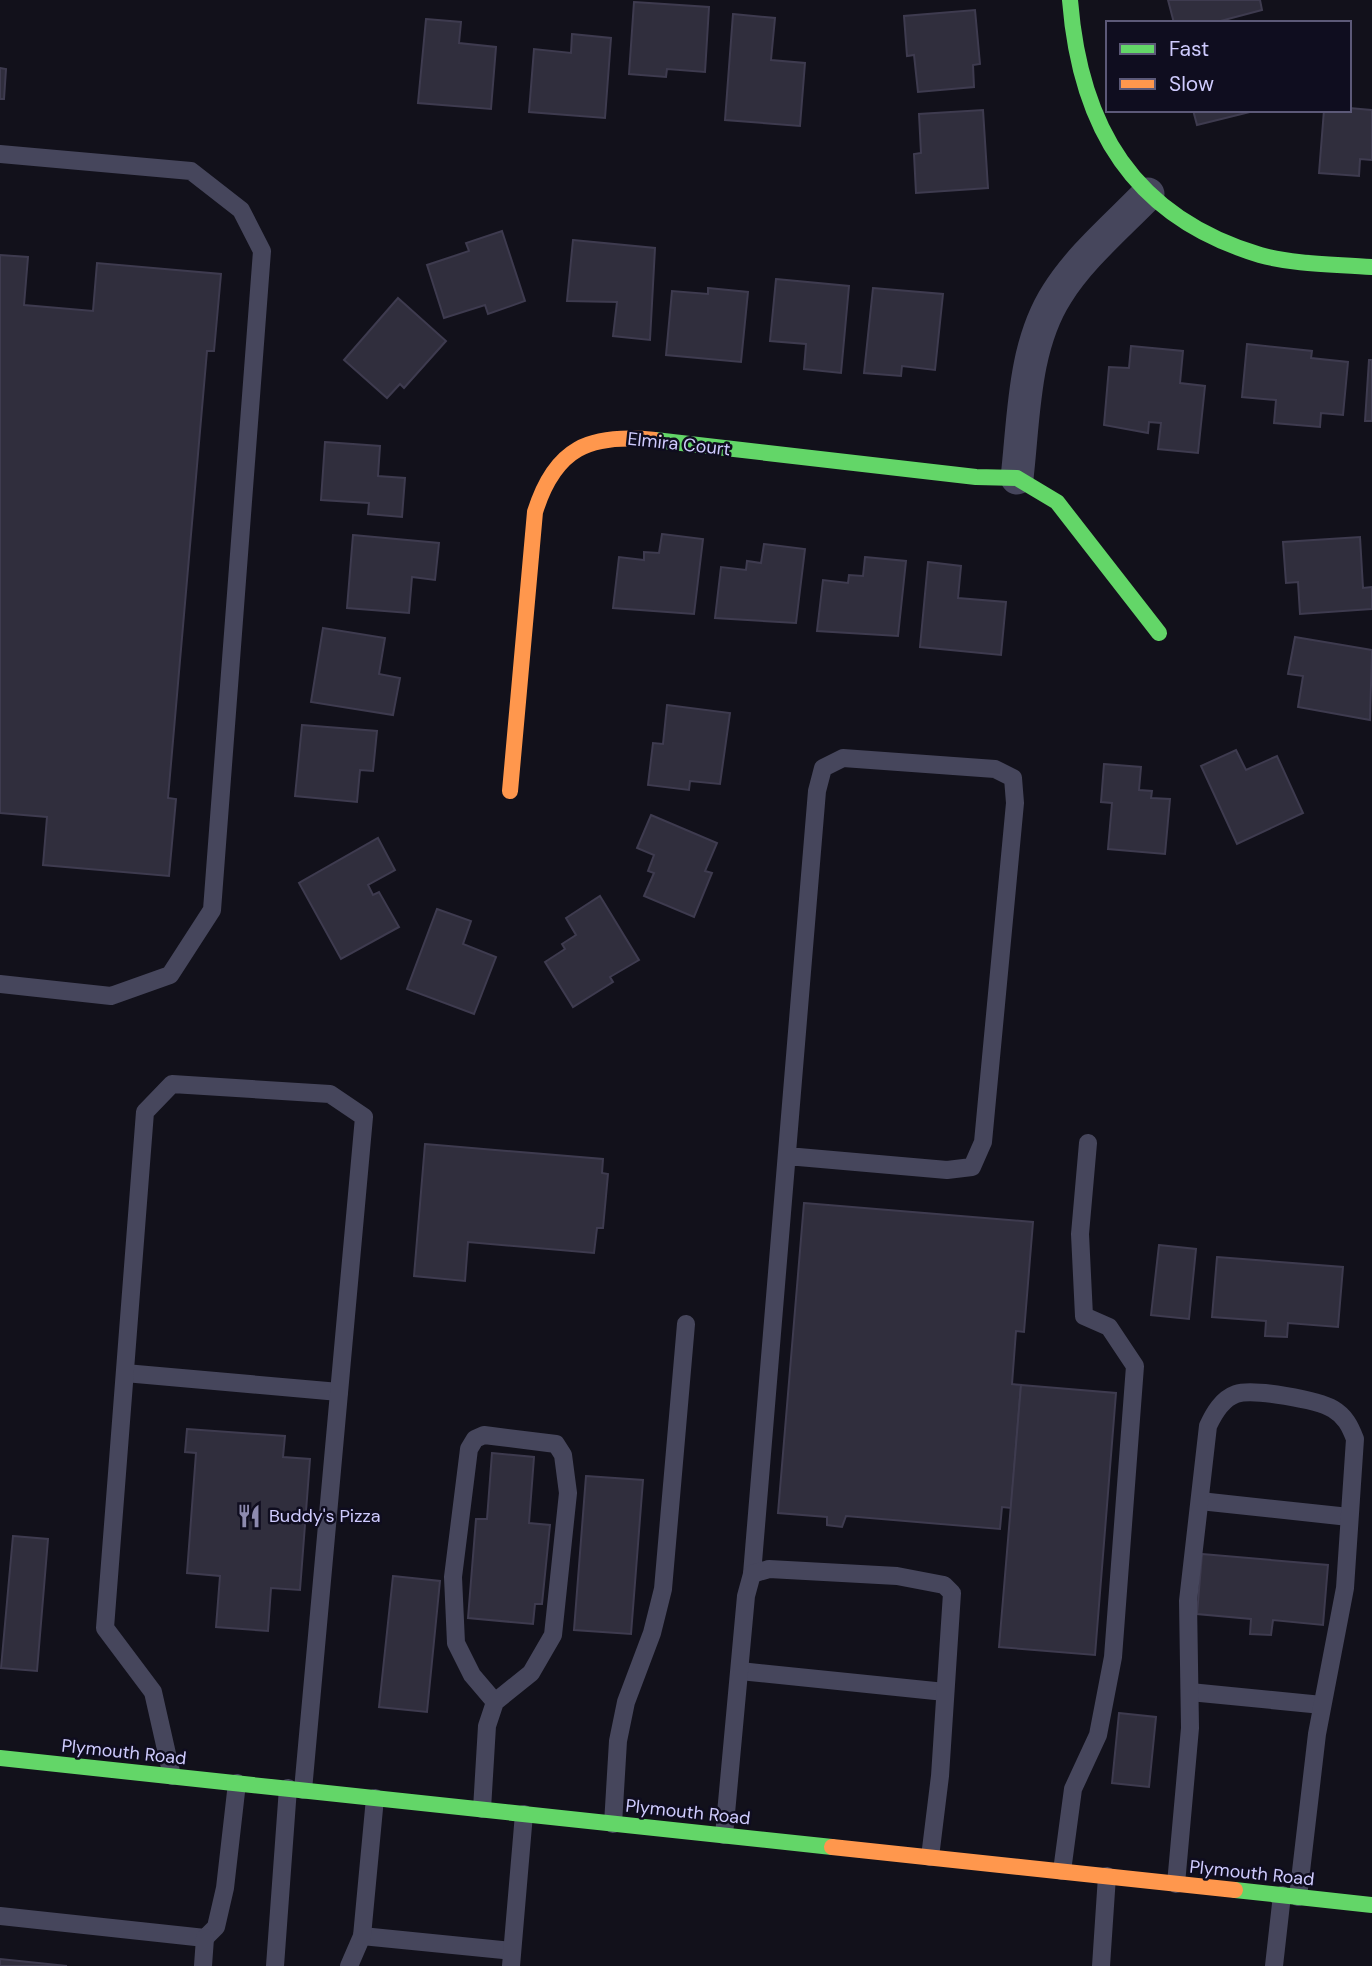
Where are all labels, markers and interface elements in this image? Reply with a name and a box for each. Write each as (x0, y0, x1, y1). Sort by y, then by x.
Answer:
legend (1106, 21, 1351, 112)
text: Fast (1169, 35, 1209, 63)
text: Slow (1169, 70, 1214, 98)
street label: Elmira Court (626, 427, 732, 461)
restaurant icon: Buddy's Pizza (235, 1502, 263, 1530)
place label: Buddy's Pizza (269, 1504, 380, 1528)
street label: Plymouth Road (60, 1734, 188, 1770)
street label: Plymouth Road (624, 1794, 752, 1830)
street label: Plymouth Road (1188, 1855, 1316, 1891)

